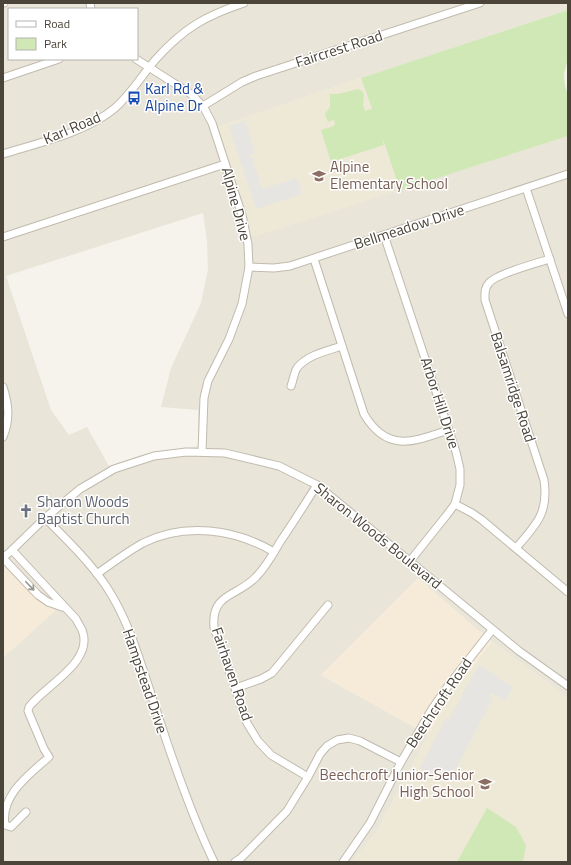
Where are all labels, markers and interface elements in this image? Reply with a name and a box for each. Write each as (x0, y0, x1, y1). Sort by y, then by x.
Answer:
legend (8, 8, 138, 60)
text: Road (44, 14, 70, 33)
street label: Faircrest Road (292, 24, 385, 73)
text: Park (44, 34, 67, 53)
place label: Karl Rd & Alpine Dr (145, 77, 204, 117)
bus stop icon: Karl Rd & Alpine Dr (126, 90, 142, 106)
street label: Karl Road (39, 105, 104, 150)
place label: Alpine Elementary School (330, 155, 448, 195)
street label: Alpine Drive (216, 165, 257, 243)
school or university icon: Alpine Elementary School (311, 168, 327, 184)
street label: Bellmeadow Drive (351, 198, 467, 255)
street label: Balsamridge Road (485, 329, 542, 445)
street label: Arbor Hill Drive (415, 354, 466, 452)
street label: Sharon Woods Boulevard (309, 477, 447, 594)
place label: Sharon Woods Baptist Church (37, 490, 130, 530)
church icon: Sharon Woods Baptist Church (18, 503, 34, 519)
one-way arrow (25, 581, 35, 591)
street label: Fairhaven Road (206, 624, 259, 724)
street label: Hampstead Drive (117, 625, 174, 736)
street label: Beechcroft Road (400, 653, 477, 752)
place label: Beechcroft Junior-Senior High School (320, 763, 474, 803)
school or university icon: Beechcroft Junior-Senior High School (477, 776, 493, 792)

